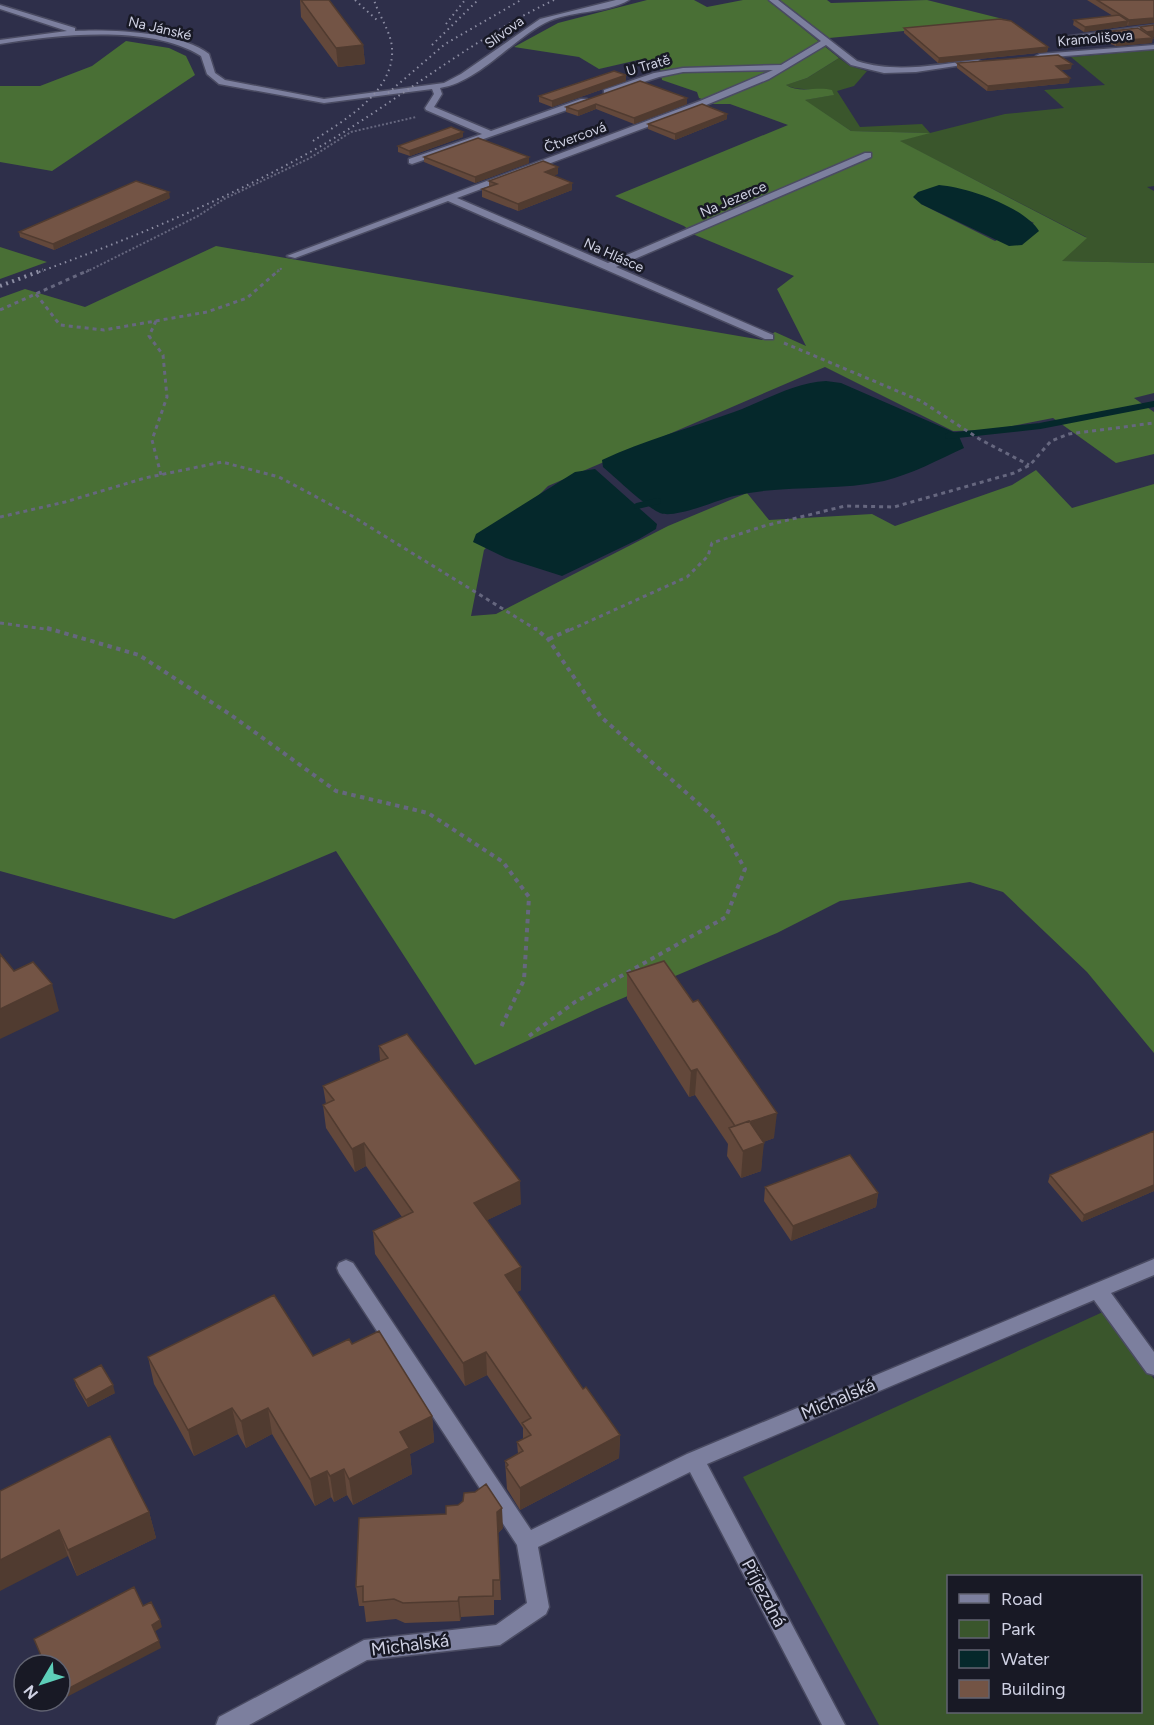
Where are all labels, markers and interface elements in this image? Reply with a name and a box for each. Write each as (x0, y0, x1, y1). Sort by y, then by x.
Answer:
street label: Na Jánské (127, 13, 194, 44)
street label: Slívova (481, 13, 527, 52)
street label: Kramolišova (1057, 27, 1133, 50)
street label: U Tratě (624, 51, 673, 80)
street label: Čtvercová (542, 118, 608, 157)
street label: Na Jezerce (697, 178, 769, 221)
street label: Na Hlásce (581, 235, 647, 276)
street label: Michalská (798, 1374, 878, 1424)
street label: Příjezdná (737, 1555, 791, 1631)
legend (947, 1575, 1142, 1713)
text: Road (1001, 1588, 1042, 1610)
text: Park (1001, 1618, 1036, 1640)
street label: Michalská (370, 1629, 450, 1661)
text: Water (1001, 1648, 1049, 1670)
north arrow (12, 1653, 72, 1713)
text: Building (1001, 1678, 1066, 1700)
text: N (19, 1681, 42, 1703)

